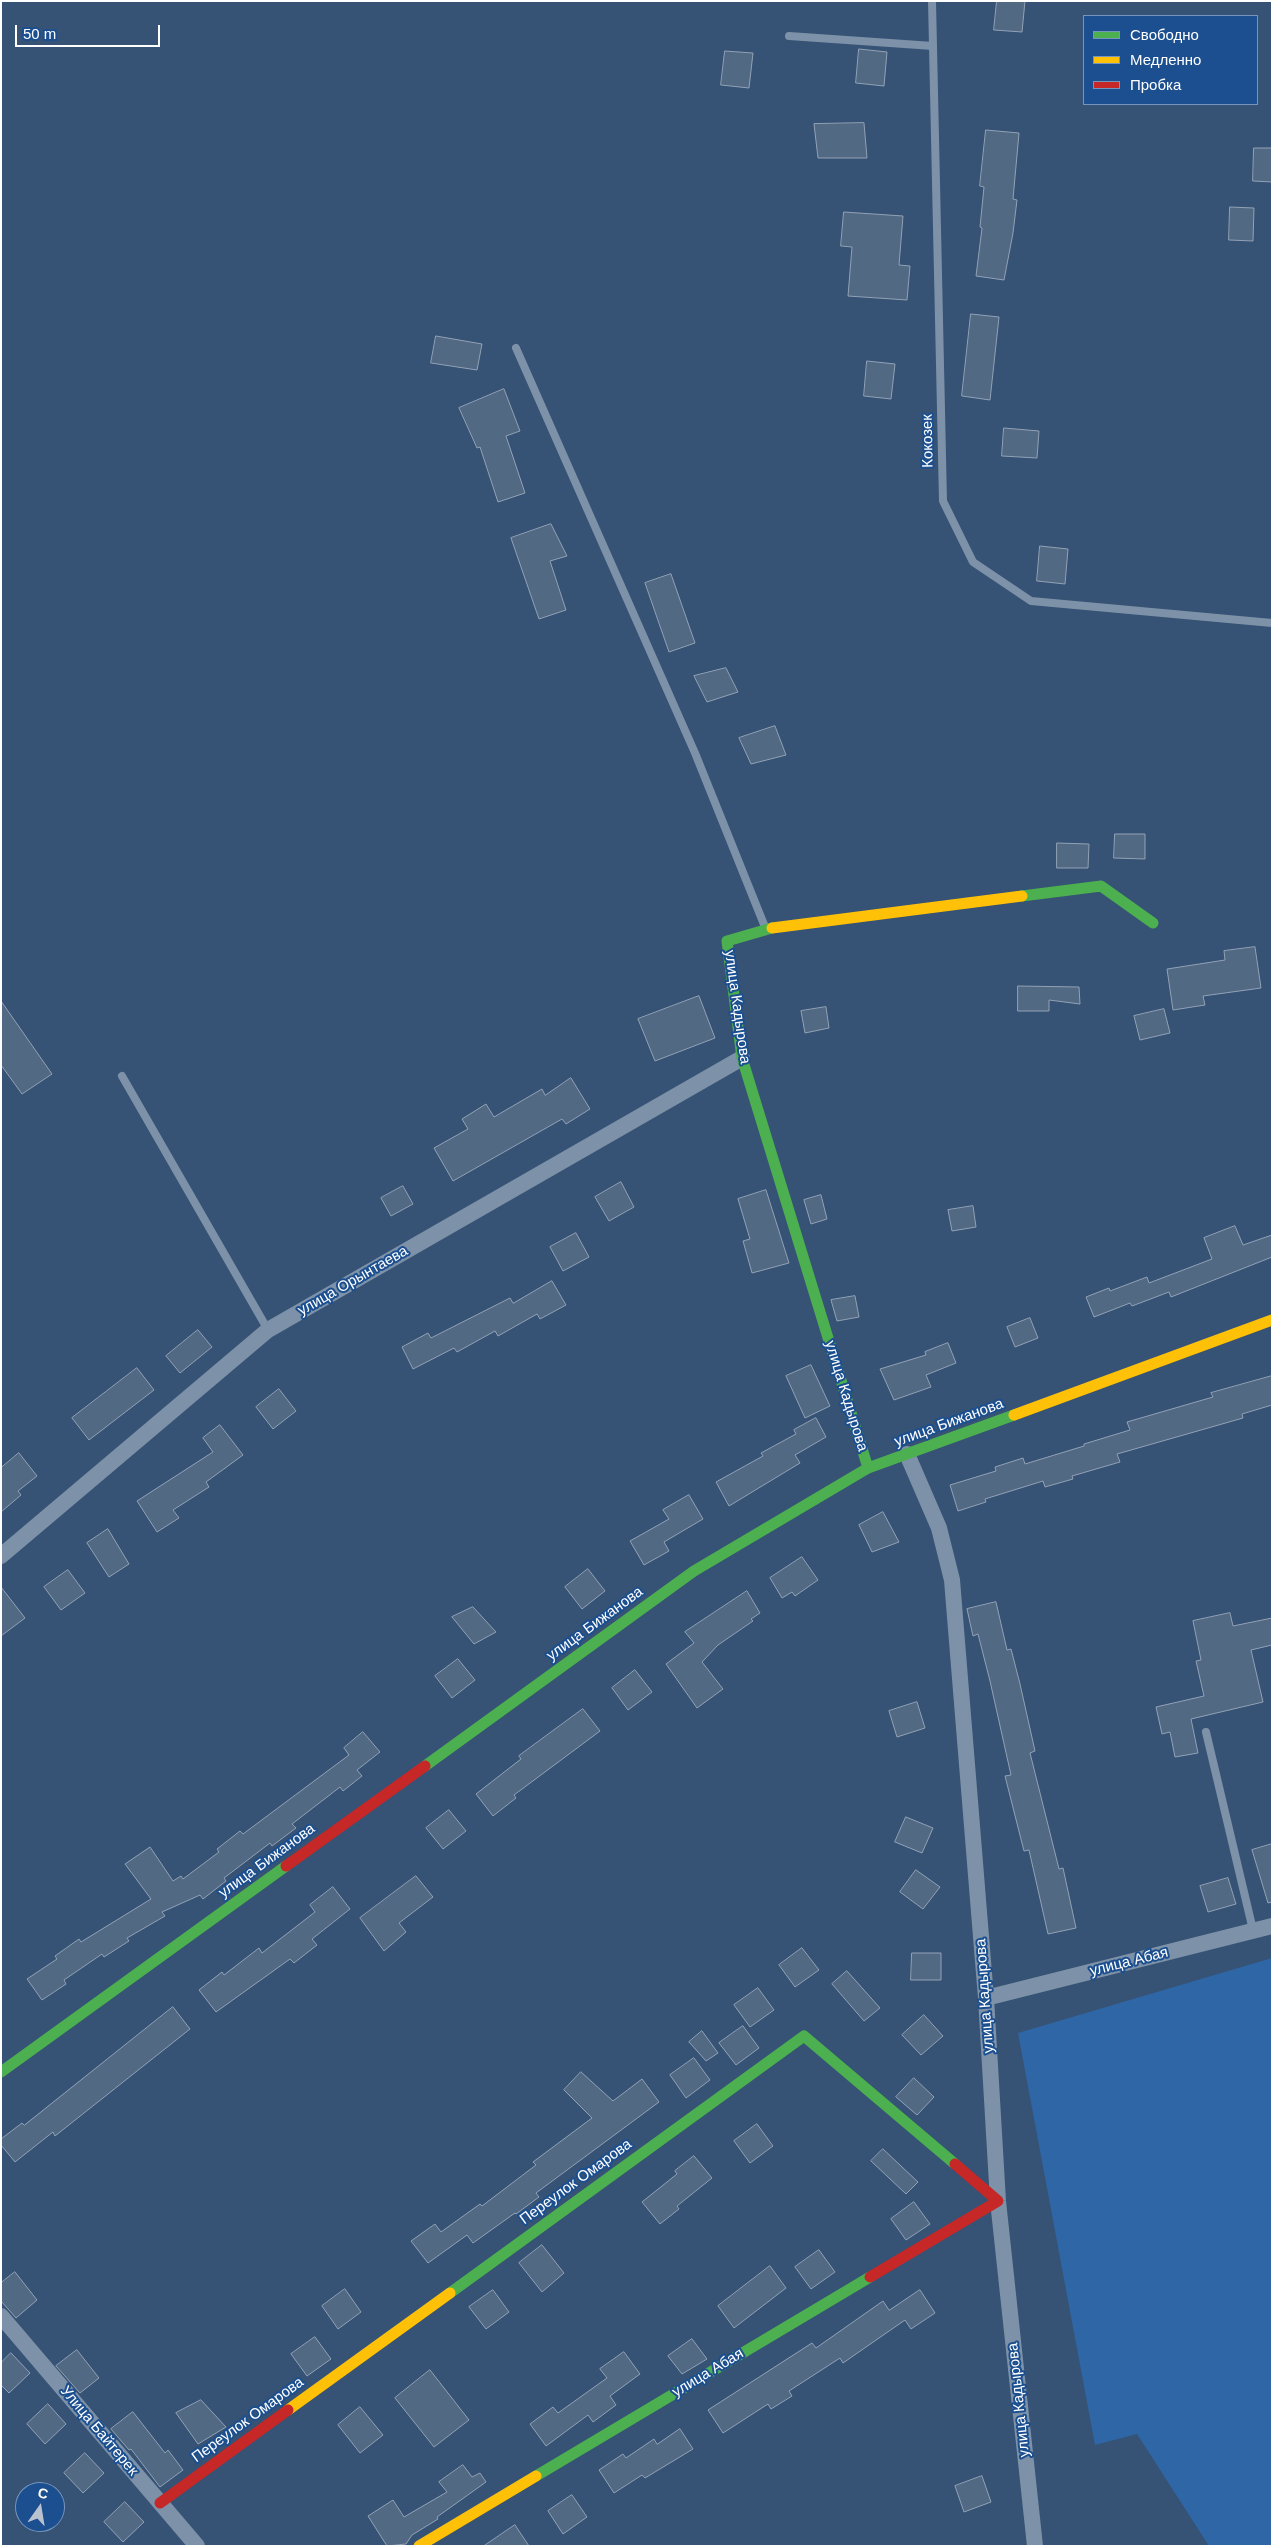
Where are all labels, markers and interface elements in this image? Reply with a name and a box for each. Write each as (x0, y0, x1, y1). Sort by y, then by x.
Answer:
scale bar (18, 15, 162, 47)
legend (1083, 15, 1258, 105)
text: 50 m (23, 25, 56, 42)
text: Свободно (1130, 26, 1199, 43)
text: Медленно (1130, 51, 1201, 68)
text: Пробка (1130, 76, 1181, 93)
street label: Кокозек (919, 414, 937, 468)
street label: улица Кадырова (720, 949, 754, 1065)
street label: улица Орынтаева (295, 1242, 411, 1320)
street label: улица Кадырова (821, 1338, 871, 1454)
street label: улица Бижанова (892, 1395, 1006, 1451)
street label: улица Бижанова (543, 1583, 647, 1665)
street label: улица Бижанова (215, 1820, 319, 1902)
street label: улица Кадырова (972, 1938, 998, 2054)
street label: улица Абая (1088, 1944, 1170, 1980)
street label: Переулок Омарова (517, 2135, 635, 2229)
street label: улица Кадырова (1004, 2342, 1034, 2458)
street label: улица Абая (669, 2345, 747, 2401)
street label: Переулок Омарова (189, 2373, 307, 2467)
street label: Улица Байтерек (56, 2382, 142, 2480)
north arrow (15, 2482, 65, 2532)
text: С (36, 2484, 50, 2502)

